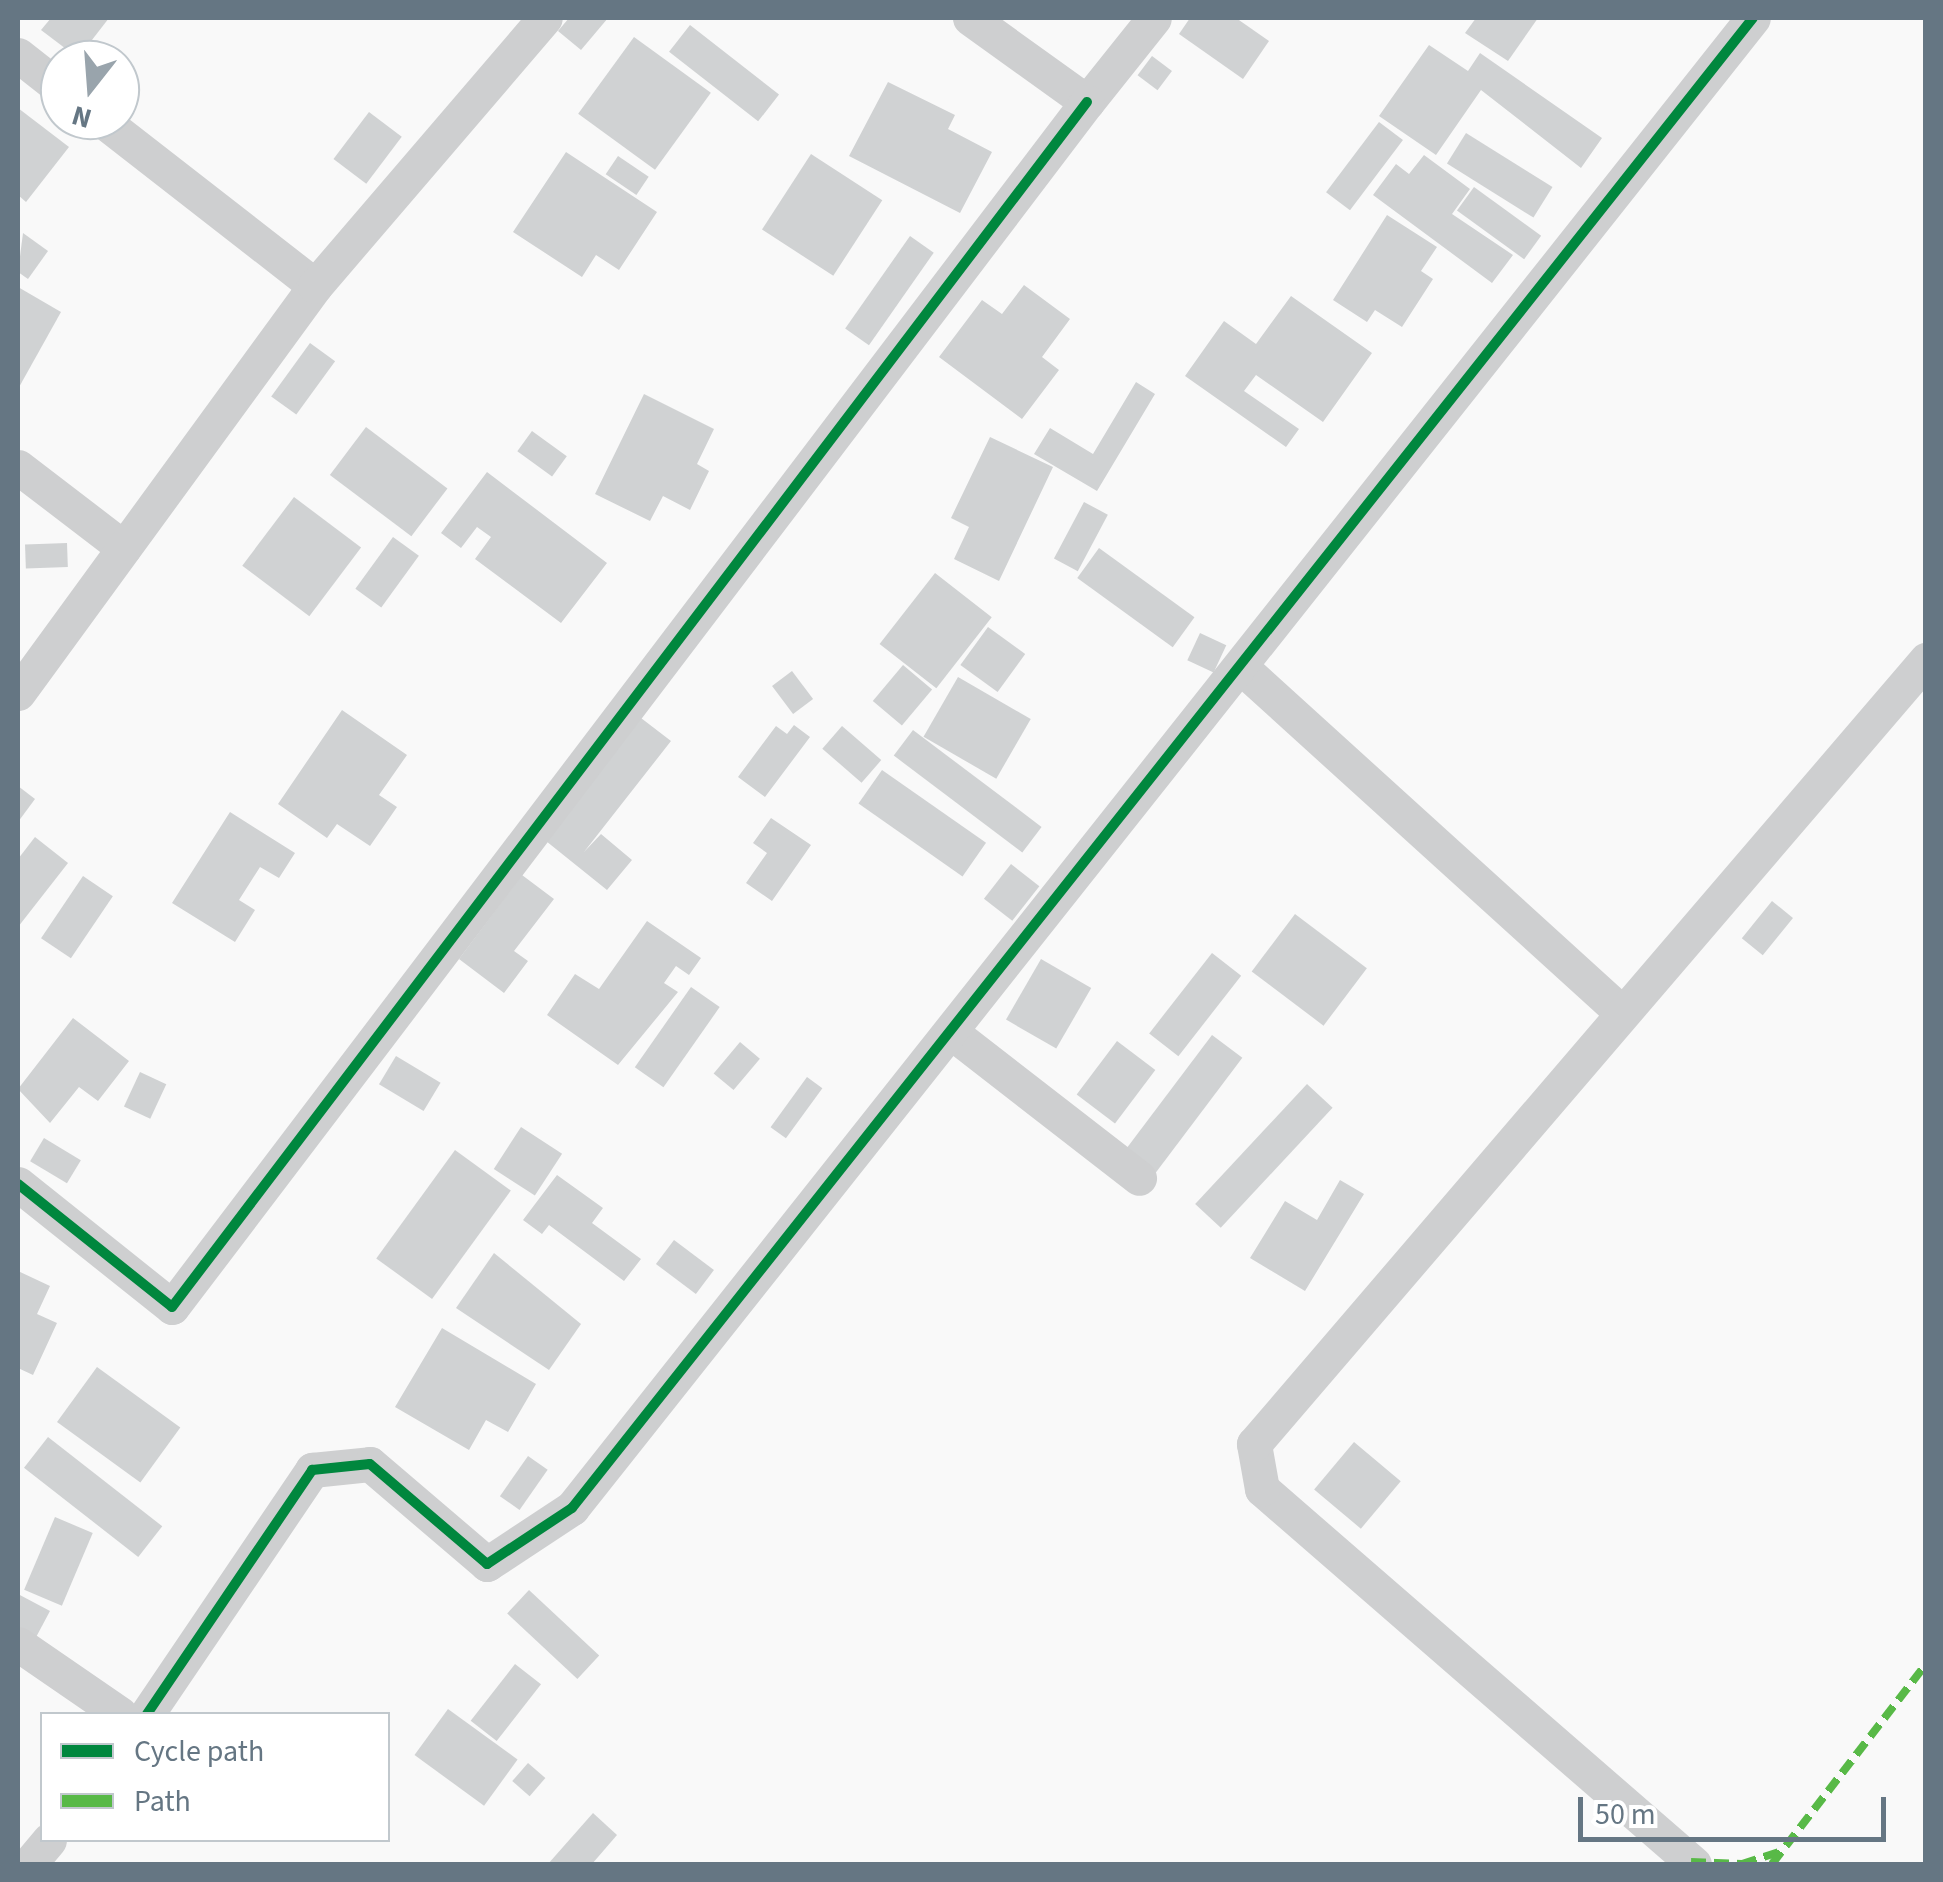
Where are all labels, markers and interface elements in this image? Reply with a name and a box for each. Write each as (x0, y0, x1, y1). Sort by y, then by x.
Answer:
north arrow (40, 40, 140, 140)
text: N (67, 95, 97, 139)
legend (40, 1712, 390, 1842)
text: Cycle path (134, 1730, 264, 1773)
scale bar (1583, 1777, 1890, 1839)
text: Path (134, 1780, 191, 1823)
text: 50 m (1595, 1793, 1656, 1836)

